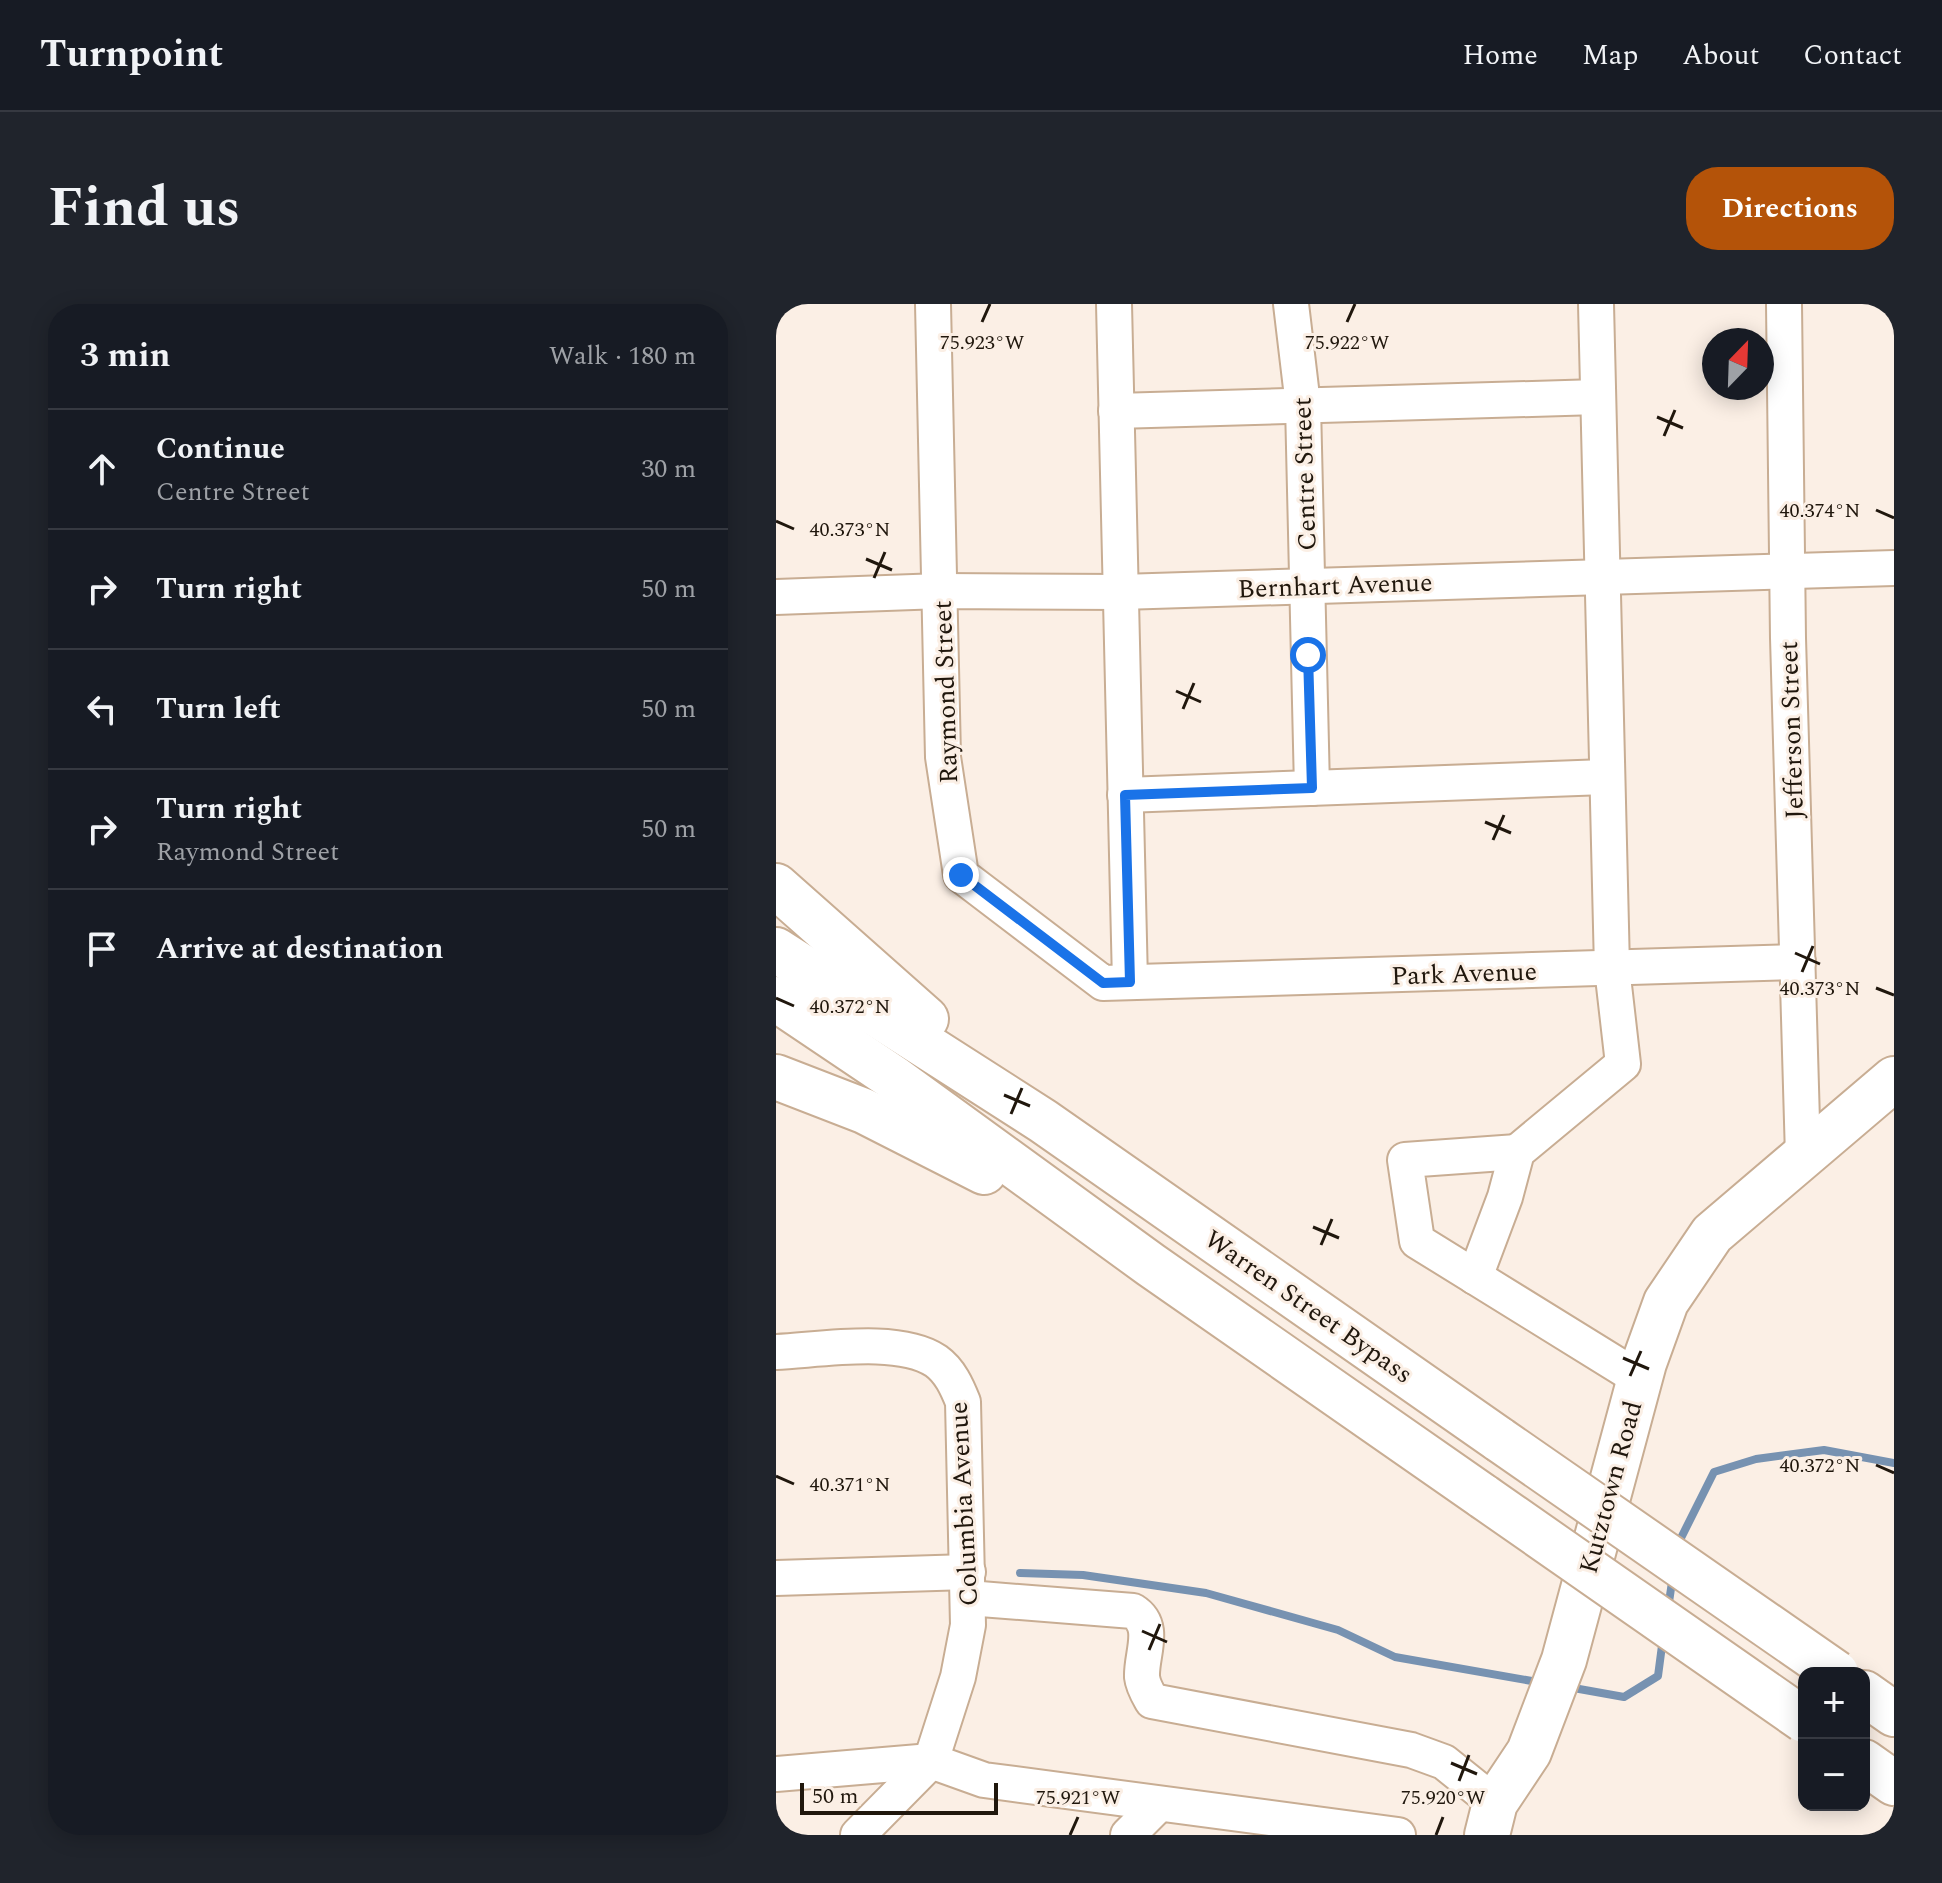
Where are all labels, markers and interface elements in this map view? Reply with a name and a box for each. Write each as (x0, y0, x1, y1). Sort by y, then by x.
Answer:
text: Turnpoint (40, 26, 223, 84)
text: Home (1462, 34, 1538, 77)
text: Map (1582, 34, 1638, 77)
text: About (1682, 34, 1759, 77)
text: Contact (1803, 34, 1902, 77)
text: Find us (48, 166, 241, 251)
button: Directions (1686, 167, 1894, 250)
text: 75.923°W (940, 328, 1025, 358)
text: 75.922°W (1305, 328, 1390, 358)
north arrow (1702, 328, 1774, 400)
text: 3 min (80, 330, 170, 382)
text: Walk · 180 m (549, 336, 696, 376)
street label: Centre Street (1282, 396, 1328, 551)
text: Continue (156, 426, 285, 472)
icon: ahead (80, 447, 124, 491)
text: 30 m (641, 449, 696, 489)
text: Centre Street (156, 472, 310, 512)
text: 40.374°N (1780, 496, 1860, 526)
text: 40.373°N (810, 515, 890, 545)
street label: Bernhart Avenue (1237, 563, 1433, 609)
text: Turn right (156, 566, 302, 612)
icon: right (80, 567, 124, 611)
text: 50 m (641, 569, 696, 609)
street label: Raymond Street (923, 600, 969, 784)
route start (1290, 637, 1326, 673)
street label: Jefferson Street (1769, 640, 1815, 820)
text: Turn left (156, 686, 281, 732)
icon: left (80, 687, 124, 731)
text: 50 m (641, 689, 696, 729)
text: Turn right (156, 786, 302, 832)
icon: right (80, 807, 124, 851)
text: 50 m (641, 809, 696, 849)
text: Raymond Street (156, 832, 339, 872)
route end (943, 857, 979, 893)
text: Arrive at destination (156, 926, 443, 972)
icon: arrive (80, 927, 124, 971)
street label: Park Avenue (1390, 951, 1538, 997)
text: 40.373°N (1780, 974, 1860, 1004)
text: 40.372°N (810, 992, 890, 1022)
street label: Warren Street Bypass (1196, 1220, 1421, 1394)
street label: Kutztown Road (1569, 1396, 1653, 1578)
street label: Columbia Avenue (939, 1401, 989, 1607)
text: 40.372°N (1780, 1451, 1860, 1481)
text: 40.371°N (810, 1470, 890, 1500)
map controls (1798, 1667, 1870, 1811)
button: + (1798, 1667, 1870, 1739)
button: − (1798, 1739, 1870, 1811)
scale bar (800, 1779, 998, 1815)
text: 50 m (812, 1780, 858, 1813)
text: 75.921°W (1036, 1783, 1121, 1813)
text: 75.920°W (1401, 1783, 1486, 1813)

